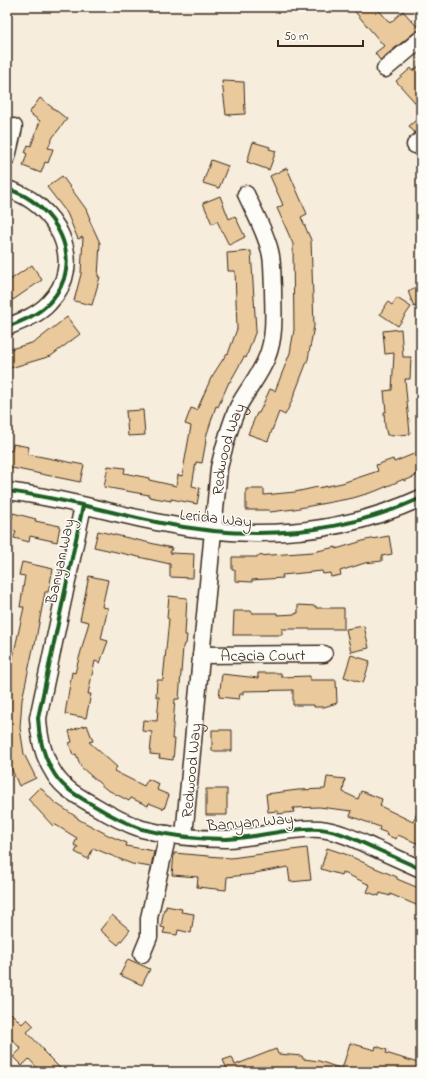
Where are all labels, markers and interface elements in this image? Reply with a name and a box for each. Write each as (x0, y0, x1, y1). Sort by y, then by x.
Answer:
scale bar (278, 22, 363, 48)
text: 50 m (284, 28, 308, 46)
street label: Redwood Way (206, 399, 252, 496)
street label: Lerida Way (178, 503, 253, 535)
street label: Banyan Way (40, 516, 82, 607)
street label: Acacia Court (220, 644, 306, 669)
street label: Redwood Way (176, 722, 209, 819)
street label: Banyan Way (205, 807, 294, 839)

